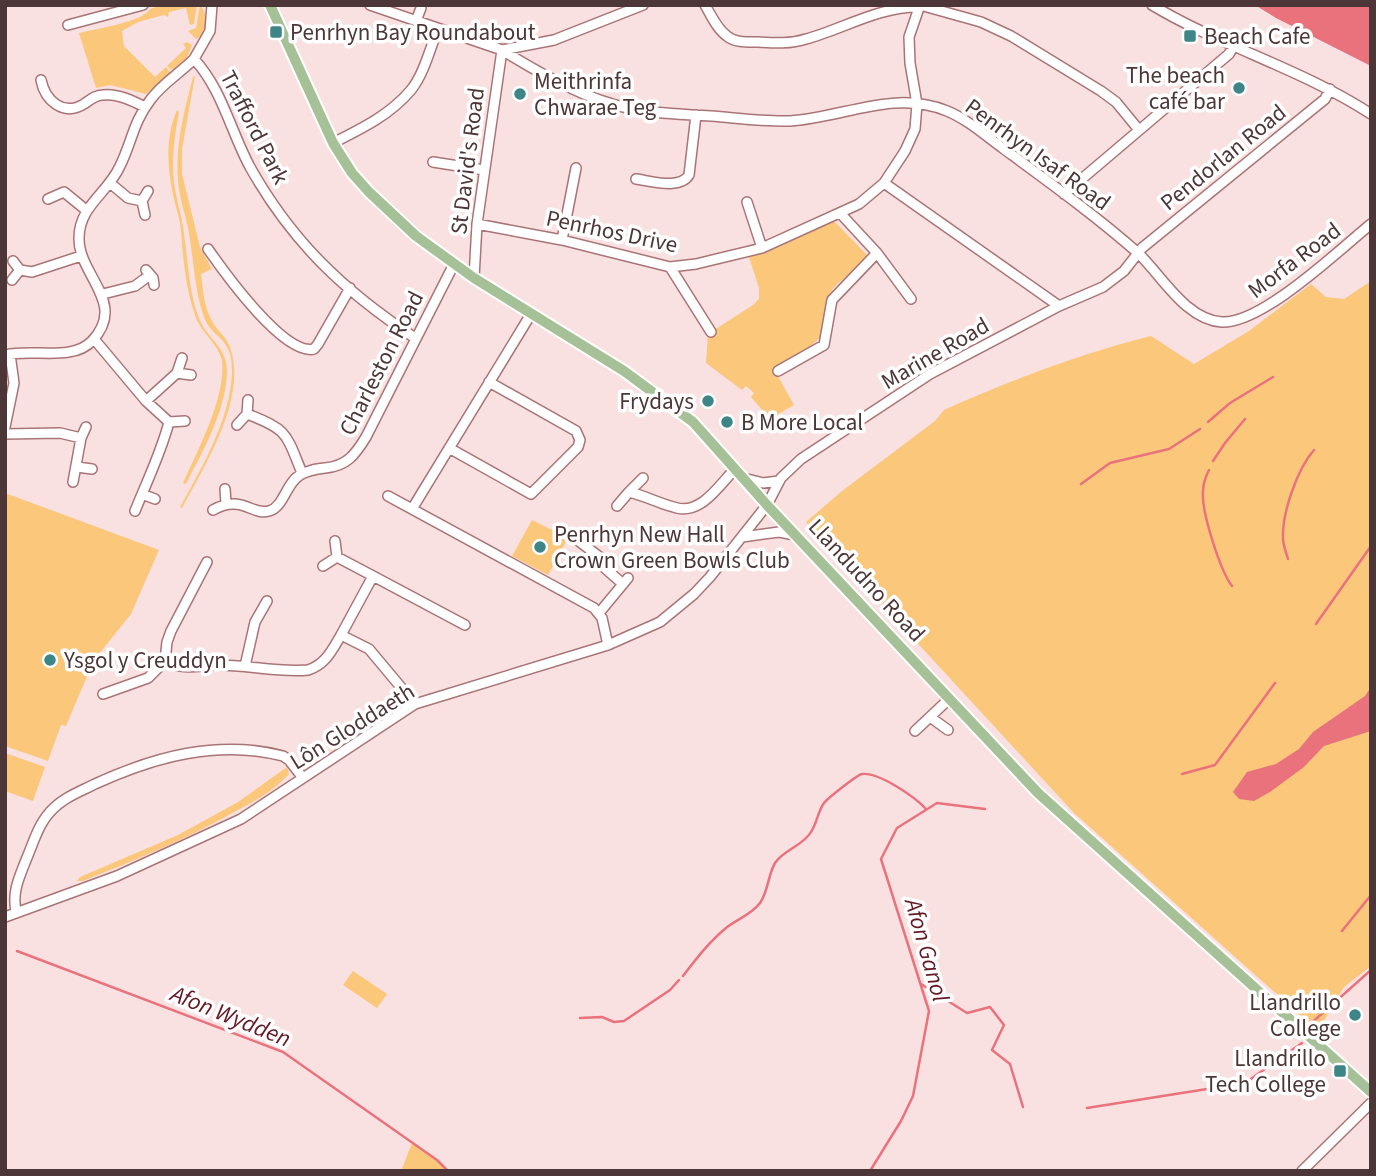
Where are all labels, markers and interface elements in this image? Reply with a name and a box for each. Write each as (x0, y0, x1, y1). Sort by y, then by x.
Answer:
place label: Penrhyn Bay Roundabout (290, 16, 536, 49)
place label: Beach Cafe (1204, 20, 1310, 53)
marker: Penrhyn Bay Roundabout (268, 24, 284, 40)
marker: Beach Cafe (1182, 28, 1198, 44)
place label: The beach café bar (1126, 59, 1226, 118)
street label: Trafford Park (212, 65, 298, 190)
place label: Meithrinfa Chwarae Teg (534, 65, 657, 124)
marker: The beach café bar (1231, 80, 1247, 96)
street label: St David's Road (442, 86, 493, 236)
marker: Meithrinfa Chwarae Teg (512, 86, 528, 102)
street label: Penrhyn Isaf Road (958, 90, 1117, 219)
street label: Pendorlan Road (1153, 96, 1293, 219)
street label: Penrhos Drive (543, 201, 681, 262)
street label: Morfa Road (1241, 214, 1348, 306)
street label: Charleston Road (331, 285, 432, 441)
street label: Marine Road (875, 309, 995, 398)
place label: Frydays (619, 385, 694, 418)
marker: Frydays (700, 393, 716, 409)
place label: B More Local (741, 406, 863, 439)
marker: B More Local (719, 414, 735, 430)
street label: Llandudno Road (801, 511, 933, 649)
place label: Penrhyn New Hall Crown Green Bowls Club (554, 518, 790, 577)
marker: Penrhyn New Hall Crown Green Bowls Club (532, 539, 548, 555)
place label: Ysgol y Creuddyn (63, 644, 227, 677)
marker: Ysgol y Creuddyn (42, 652, 58, 668)
street label: Lôn Gloddaeth (283, 675, 421, 778)
water label: Afon Ganol (895, 892, 958, 1006)
water label: Afon Wydden (164, 976, 296, 1056)
place label: Llandrillo College (1249, 986, 1341, 1045)
marker: Llandrillo College (1347, 1007, 1363, 1023)
place label: Llandrillo Tech College (1205, 1042, 1326, 1101)
marker: Llandrillo Tech College (1332, 1063, 1348, 1079)

